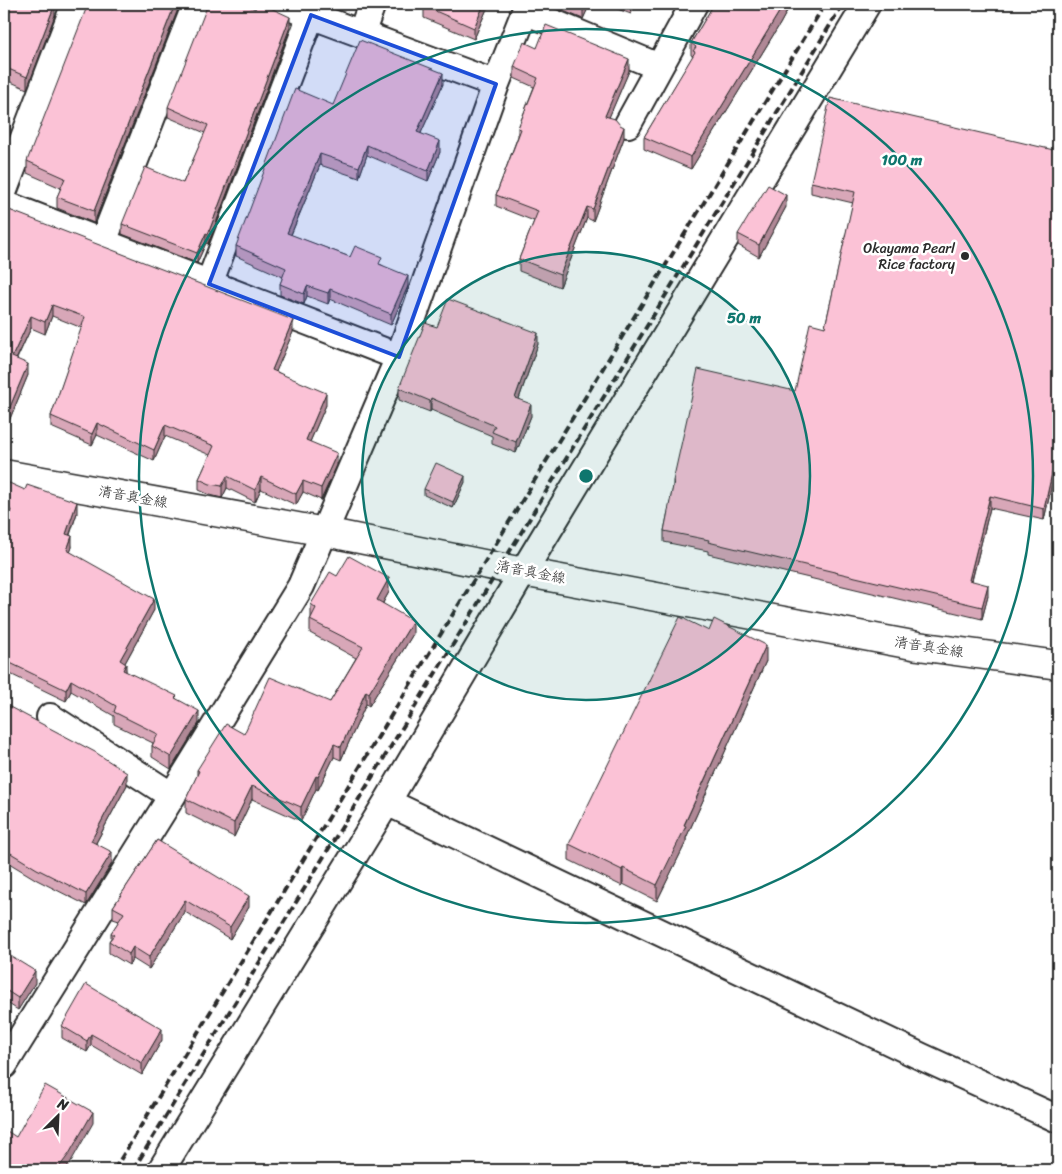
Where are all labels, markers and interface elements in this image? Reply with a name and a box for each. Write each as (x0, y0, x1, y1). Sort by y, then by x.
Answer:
text: 100 m (882, 147, 923, 173)
place label: Okayama Pearl Rice factory (863, 236, 956, 277)
marker: Okayama Pearl Rice factory (959, 250, 971, 262)
text: 50 m (727, 305, 762, 331)
centre of rings (577, 467, 595, 485)
street label: 清音真金線 (96, 479, 170, 515)
street label: 清音真金線 (494, 553, 568, 591)
street label: 清音真金線 (892, 629, 966, 665)
text: N (53, 1091, 73, 1118)
north arrow (32, 1092, 82, 1142)

